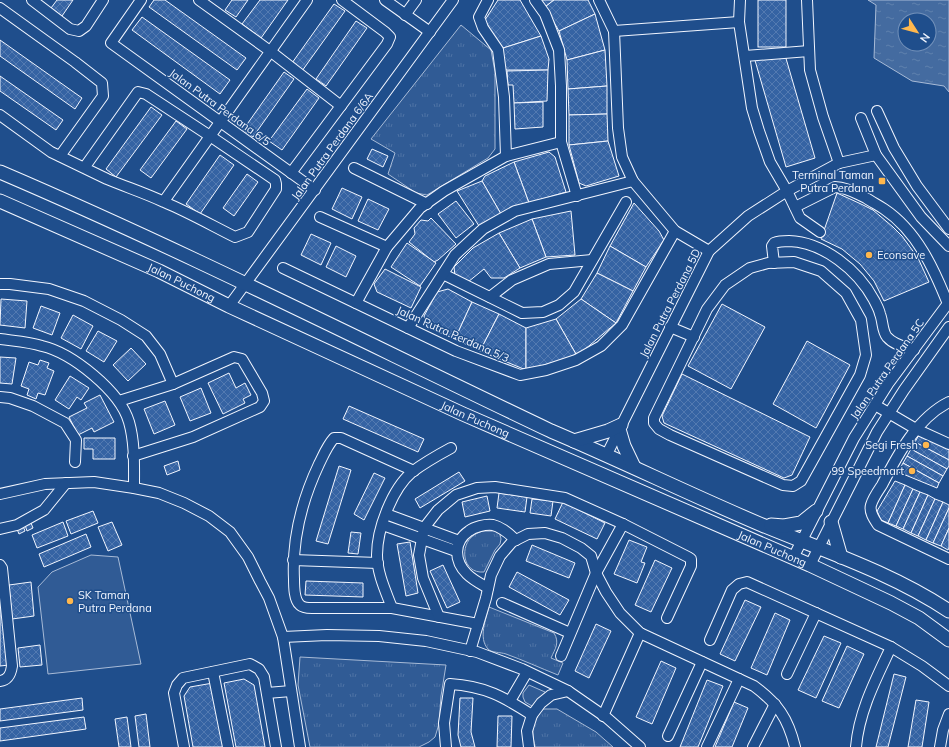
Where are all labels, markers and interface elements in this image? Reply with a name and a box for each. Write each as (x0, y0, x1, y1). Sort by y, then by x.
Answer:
north arrow (897, 12, 937, 52)
text: N (917, 30, 933, 45)
street label: Jalan Putra Perdana 6/5 (167, 66, 274, 149)
street label: Jalan Putra Perdana 6/6A (288, 89, 376, 203)
place label: Terminal Taman Putra Perdana (792, 168, 874, 195)
marker: Terminal Taman Putra Perdana (877, 176, 887, 186)
street label: Jalan Putra Perdana 5D (636, 246, 704, 360)
place label: Econsave (877, 248, 925, 262)
marker: Econsave (864, 250, 874, 260)
street label: Jalan Puchong (146, 260, 218, 305)
street label: Jalan Putra Perdana 5/3 (395, 303, 511, 365)
street label: Jalan Putra Perdana 5C (847, 316, 927, 422)
street label: Jalan Puchong (439, 398, 512, 440)
place label: Segi Fresh (865, 438, 918, 452)
marker: Segi Fresh (921, 440, 931, 450)
place label: 99 Speedmart (832, 464, 904, 478)
marker: 99 Speedmart (907, 466, 917, 476)
street label: Jalan Puchong (736, 527, 809, 570)
place label: SK Taman Putra Perdana (78, 588, 152, 615)
marker: SK Taman Putra Perdana (65, 596, 75, 606)

